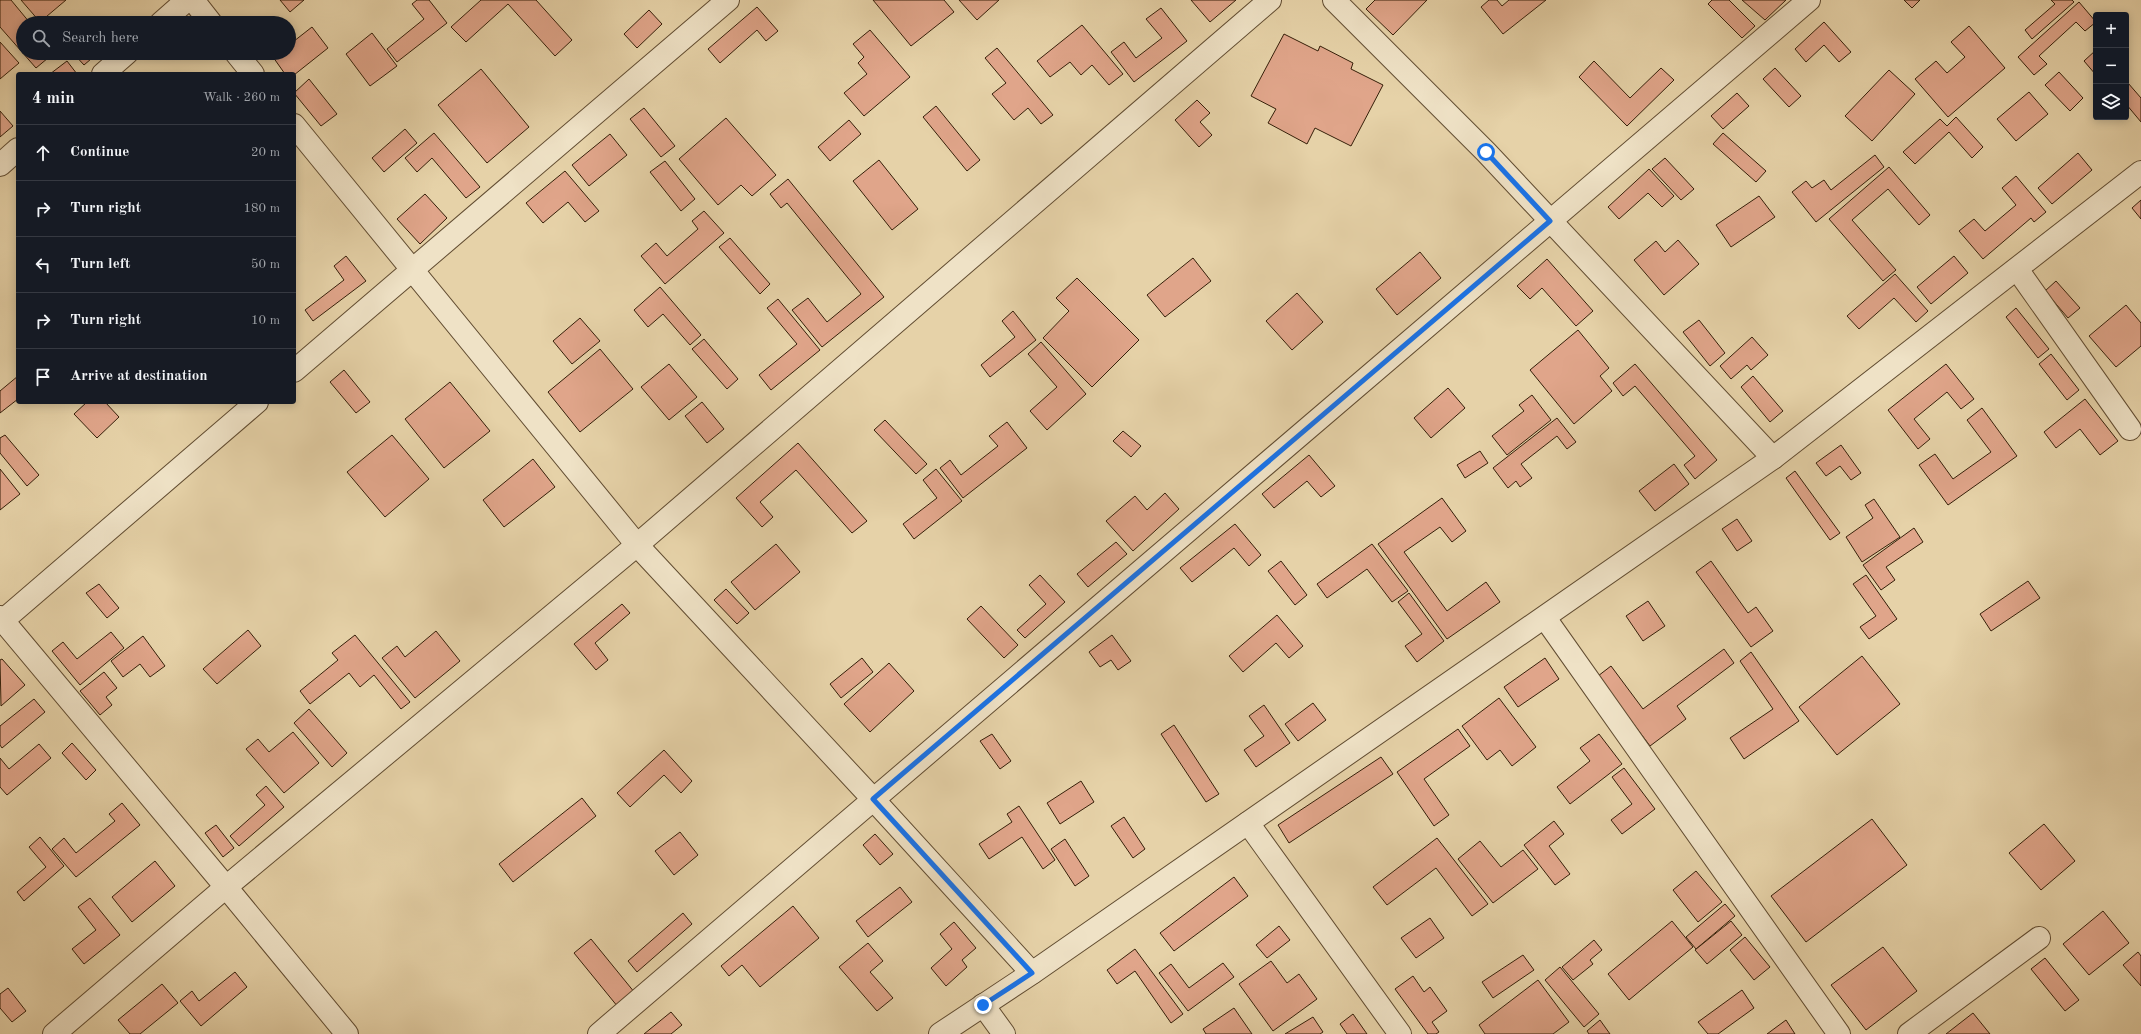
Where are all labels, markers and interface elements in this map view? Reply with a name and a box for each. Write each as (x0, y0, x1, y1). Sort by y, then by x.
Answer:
map controls (2093, 12, 2129, 120)
button: + (2093, 12, 2129, 48)
search box (16, 16, 296, 60)
icon: search (30, 27, 52, 49)
text: Search here (62, 31, 139, 46)
button: − (2093, 48, 2129, 84)
button: layers (2093, 84, 2129, 120)
text: 4 min (32, 90, 75, 107)
text: Walk · 260 m (203, 91, 280, 104)
icon: ahead (32, 142, 54, 164)
route start (1477, 143, 1495, 161)
text: Continue (70, 145, 129, 160)
text: 20 m (251, 146, 280, 159)
icon: right (32, 198, 54, 220)
text: Turn right (70, 201, 141, 216)
text: 180 m (243, 202, 280, 215)
icon: left (32, 254, 54, 276)
text: Turn left (70, 257, 130, 272)
text: 50 m (251, 258, 280, 271)
icon: right (32, 310, 54, 332)
text: Turn right (70, 313, 141, 328)
text: 10 m (251, 314, 280, 327)
icon: arrive (32, 366, 54, 388)
text: Arrive at destination (70, 369, 208, 384)
route end (974, 996, 992, 1014)

